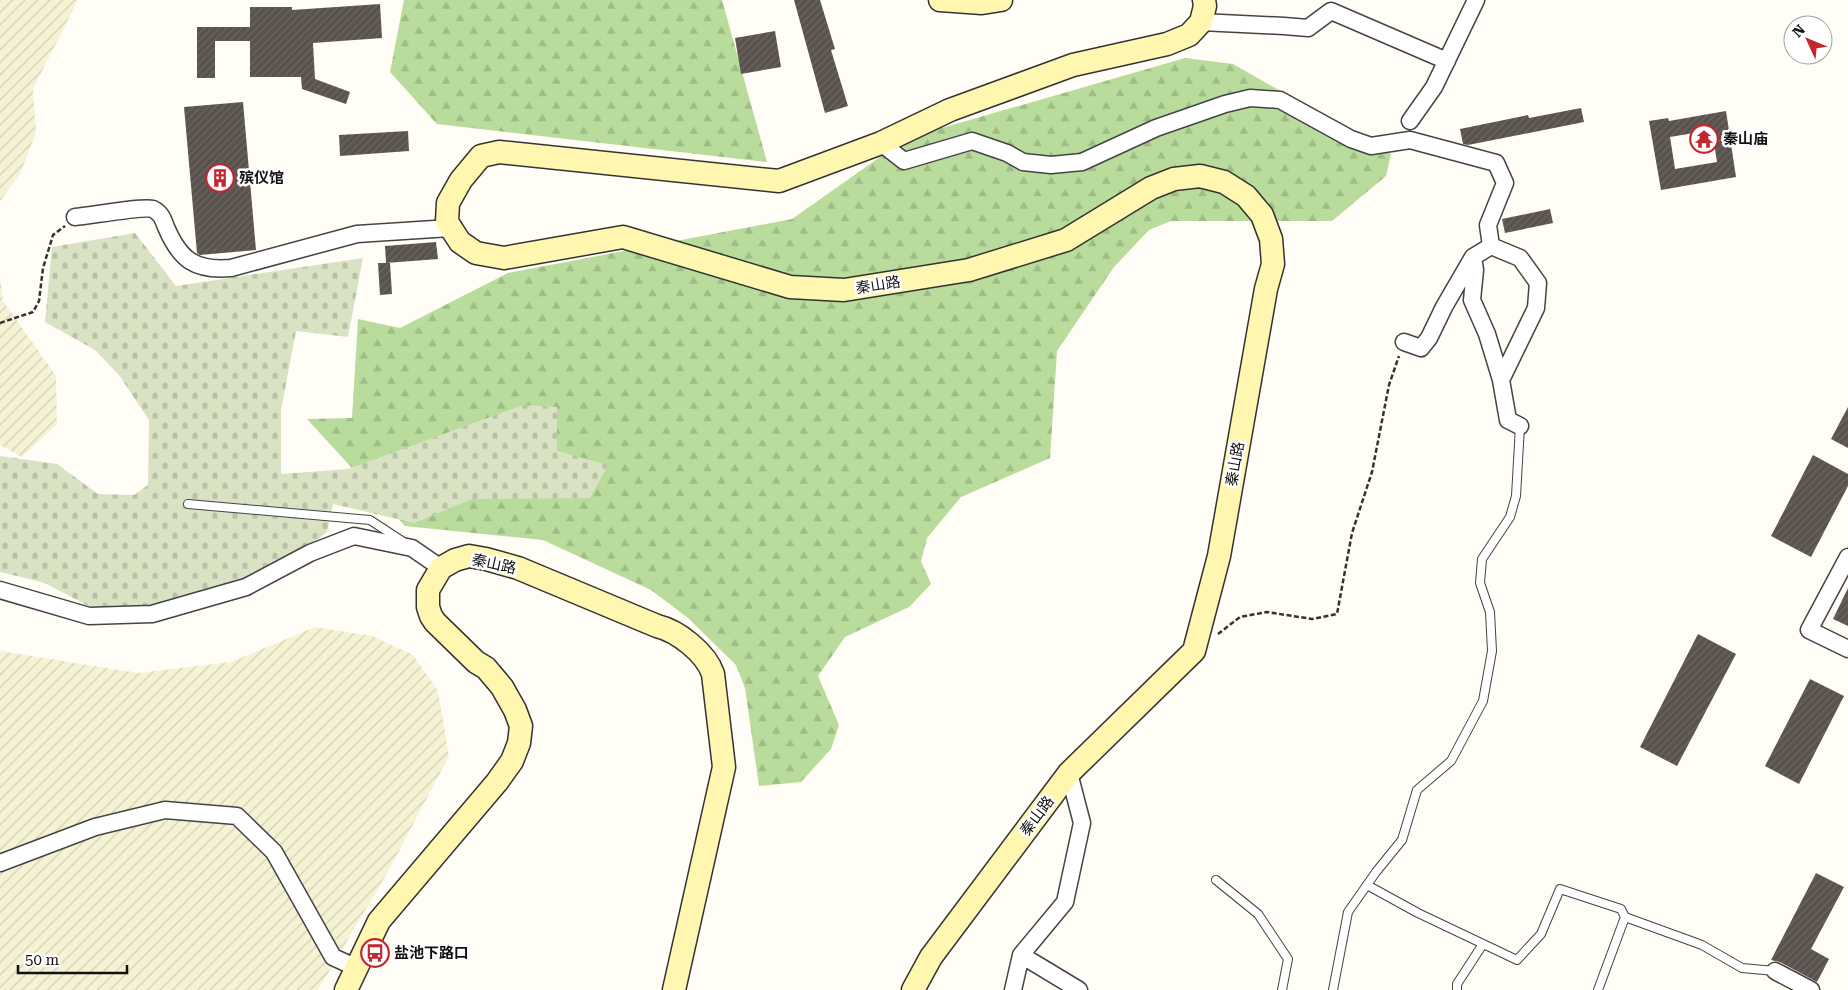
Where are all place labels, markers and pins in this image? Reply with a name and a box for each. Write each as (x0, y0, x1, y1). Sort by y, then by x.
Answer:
temple icon: 秦山庙 (1689, 124, 1719, 154)
place label: 秦山庙 (1723, 130, 1768, 148)
building icon: 殡仪馆 (205, 163, 235, 193)
place label: 殡仪馆 (239, 169, 284, 187)
bus stop icon: 盐池下路口 (360, 938, 390, 968)
place label: 盐池下路口 (394, 944, 469, 962)

